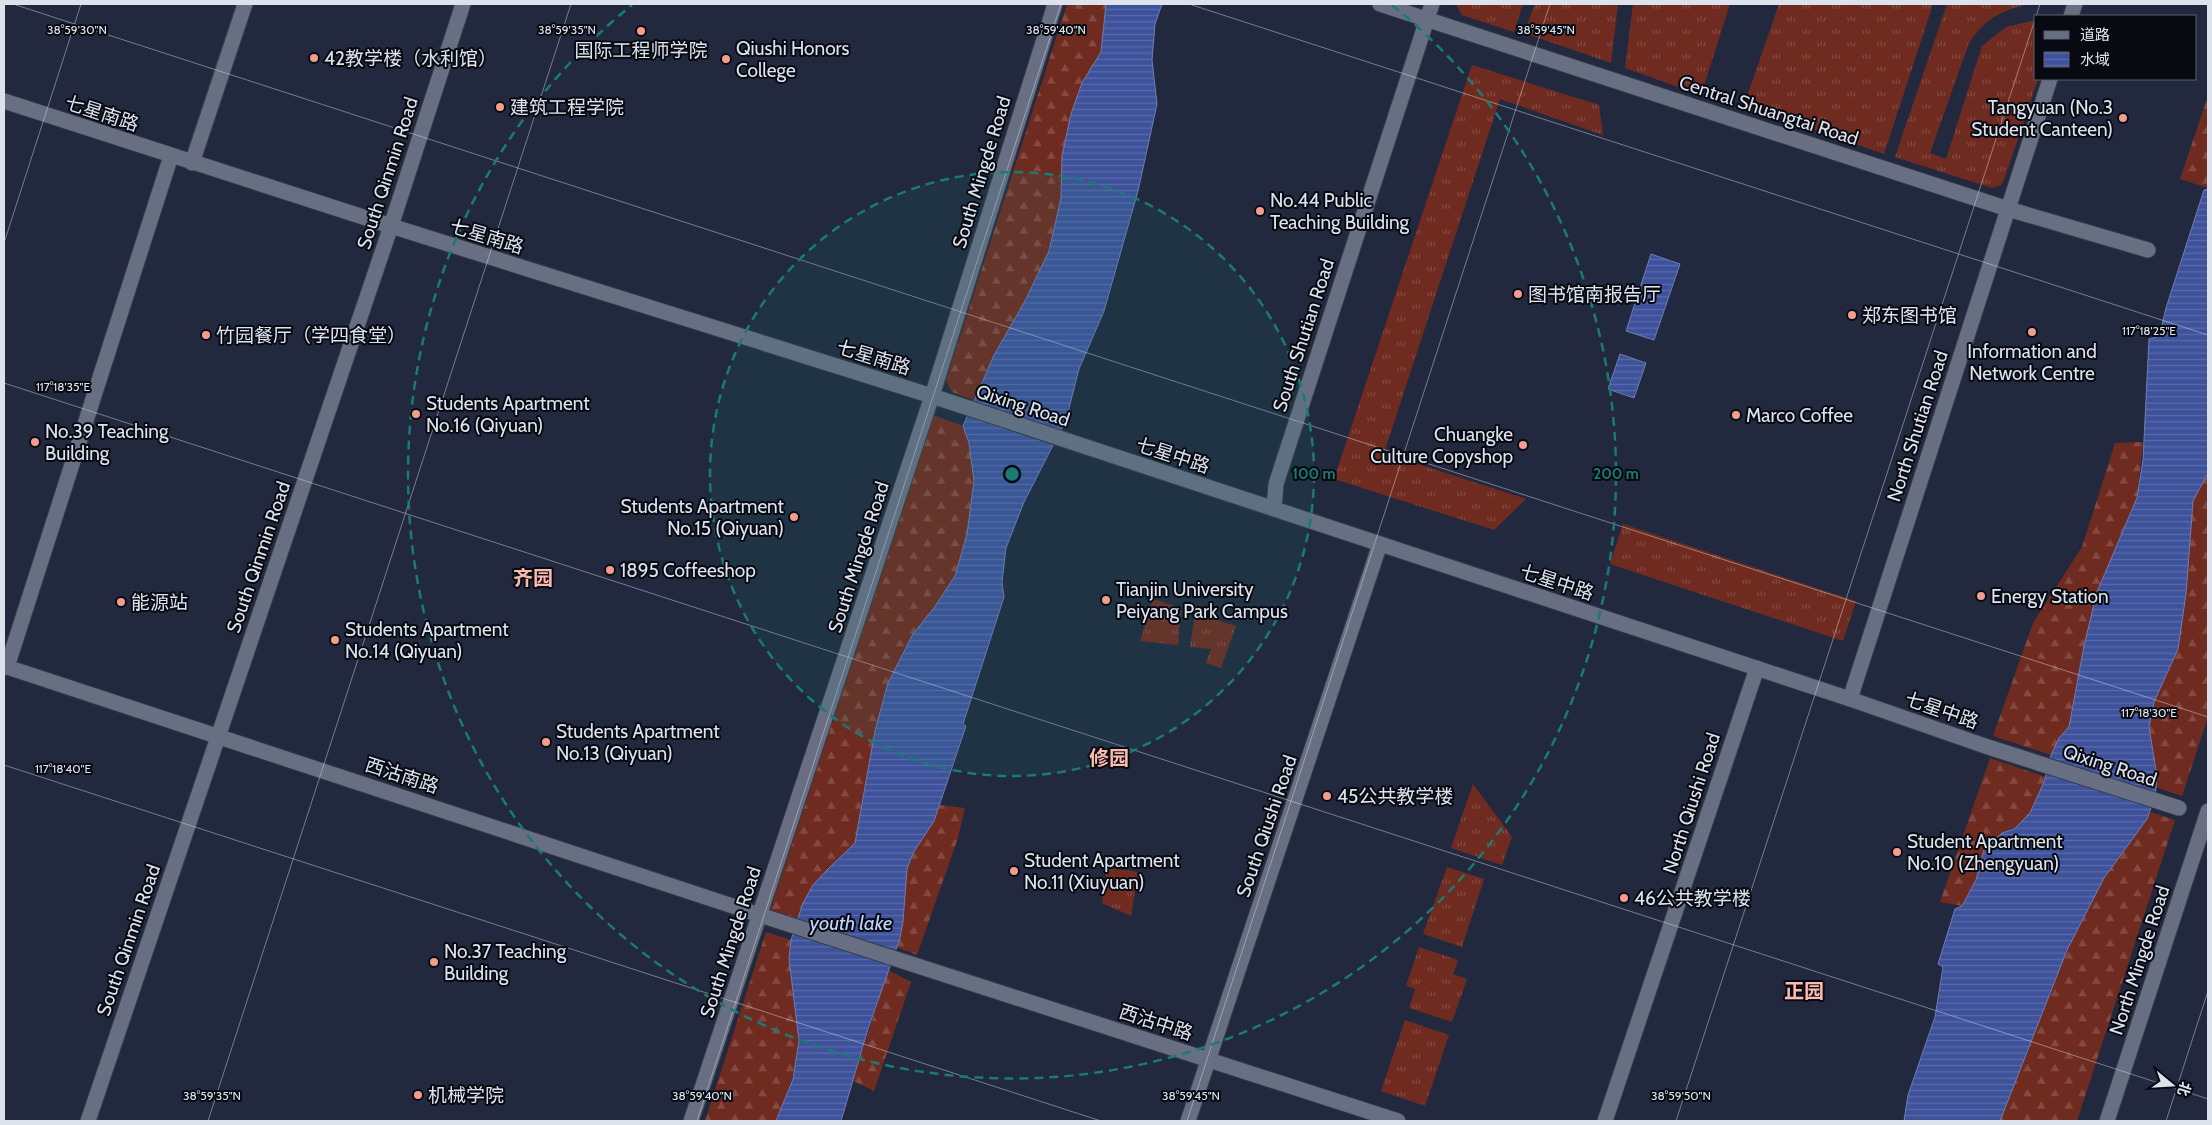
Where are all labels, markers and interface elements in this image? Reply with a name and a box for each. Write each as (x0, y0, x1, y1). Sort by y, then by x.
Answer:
legend (2034, 15, 2197, 80)
text: 38°59'30"N (47, 22, 107, 37)
text: 38°59'35"N (538, 22, 596, 37)
text: 38°59'40"N (1026, 22, 1086, 37)
text: 38°59'45"N (1517, 22, 1575, 37)
marker: 国际工程师学院 (635, 25, 647, 37)
text: 道路 (2080, 26, 2110, 44)
place label: Qiushi Honors College (736, 37, 850, 82)
place label: 国际工程师学院 (574, 39, 708, 62)
place label: 42教学楼（水利馆） (324, 47, 497, 70)
text: 水域 (2080, 51, 2110, 69)
marker: 42教学楼（水利馆） (308, 52, 320, 64)
marker: Qiushi Honors College (720, 53, 732, 65)
street label: Central Shuangtai Road (1676, 71, 1861, 150)
street label: 七星南路 (62, 91, 142, 136)
street label: South Mingde Road (947, 93, 1016, 251)
street label: South Qinmin Road (352, 94, 423, 252)
place label: 建筑工程学院 (510, 96, 624, 119)
place label: Tangyuan (No.3 Student Canteen) (1971, 96, 2113, 141)
marker: 建筑工程学院 (494, 101, 506, 113)
marker: Tangyuan (No.3 Student Canteen) (2117, 112, 2129, 124)
place label: No.44 Public Teaching Building (1270, 189, 1410, 234)
marker: No.44 Public Teaching Building (1254, 205, 1266, 217)
street label: 七星南路 (447, 214, 527, 259)
street label: South Shutian Road (1268, 256, 1339, 414)
place label: 图书馆南报告厅 (1528, 283, 1661, 306)
marker: 图书馆南报告厅 (1512, 288, 1524, 300)
place label: 郑东图书馆 (1862, 304, 1957, 327)
marker: 郑东图书馆 (1846, 309, 1858, 321)
text: 117°18'25"E (2122, 323, 2176, 338)
place label: 竹园餐厅（学四食堂） (216, 324, 406, 347)
marker: Information and Network Centre (2026, 326, 2038, 338)
marker: 竹园餐厅（学四食堂） (200, 329, 212, 341)
street label: 七星南路 (834, 335, 914, 380)
place label: Information and Network Centre (1967, 340, 2097, 385)
street label: North Shutian Road (1882, 348, 1953, 505)
text: 117°18'35"E (36, 379, 90, 394)
street label: Qixing Road (973, 380, 1073, 431)
place label: Students Apartment No.16 (Qiyuan) (426, 392, 590, 437)
place label: Marco Coffee (1746, 404, 1853, 427)
marker: Students Apartment No.16 (Qiyuan) (410, 408, 422, 420)
marker: Marco Coffee (1730, 409, 1742, 421)
place label: No.39 Teaching Building (45, 420, 169, 465)
place label: Chuangke Culture Copyshop (1370, 423, 1513, 468)
street label: 七星中路 (1133, 433, 1213, 478)
marker: No.39 Teaching Building (29, 436, 41, 448)
marker: Chuangke Culture Copyshop (1517, 439, 1529, 451)
centre of rings (1003, 465, 1021, 483)
text: 100 m (1292, 465, 1336, 483)
text: 200 m (1593, 465, 1639, 483)
street label: South Qinmin Road (222, 479, 295, 636)
street label: South Mingde Road (823, 479, 894, 636)
place label: Students Apartment No.15 (Qiyuan) (620, 495, 785, 540)
marker: Students Apartment No.15 (Qiyuan) (788, 511, 800, 523)
place label: 1895 Coffeeshop (620, 559, 756, 582)
street label: 七星中路 (1517, 560, 1597, 605)
marker: 1895 Coffeeshop (604, 564, 616, 576)
district label: 齐园 (513, 566, 553, 590)
place label: Tianjin University Peiyang Park Campus (1116, 578, 1288, 623)
place label: Energy Station (1991, 585, 2109, 608)
marker: Energy Station (1975, 590, 1987, 602)
place label: 能源站 (131, 591, 188, 614)
marker: Tianjin University Peiyang Park Campus (1100, 594, 1112, 606)
marker: 能源站 (115, 596, 127, 608)
place label: Students Apartment No.14 (Qiyuan) (345, 618, 509, 663)
marker: Students Apartment No.14 (Qiyuan) (329, 634, 341, 646)
street label: 七星中路 (1902, 687, 1982, 734)
text: 117°18'30"E (2121, 705, 2177, 720)
place label: Students Apartment No.13 (Qiyuan) (556, 720, 720, 765)
street label: North Qiushi Road (1658, 730, 1725, 876)
marker: Students Apartment No.13 (Qiyuan) (540, 736, 552, 748)
street label: Qixing Road (2060, 740, 2160, 791)
district label: 修园 (1089, 746, 1129, 770)
street label: South Qiushi Road (1231, 752, 1302, 900)
street label: 西沽南路 (362, 753, 442, 798)
text: 117°18'40"E (35, 761, 91, 776)
place label: 45公共教学楼 (1337, 785, 1453, 808)
marker: 45公共教学楼 (1321, 790, 1333, 802)
place label: Student Apartment No.10 (Zhengyuan) (1907, 830, 2063, 875)
marker: Student Apartment No.10 (Zhengyuan) (1891, 846, 1903, 858)
place label: Student Apartment No.11 (Xiuyuan) (1024, 849, 1180, 894)
street label: South Qinmin Road (92, 862, 165, 1019)
street label: South Mingde Road (695, 864, 766, 1021)
marker: Student Apartment No.11 (Xiuyuan) (1008, 865, 1020, 877)
street label: North Mingde Road (2104, 883, 2174, 1038)
place label: 46公共教学楼 (1634, 887, 1751, 910)
marker: 46公共教学楼 (1618, 892, 1630, 904)
water label: youth lake (809, 911, 892, 935)
place label: No.37 Teaching Building (444, 940, 567, 985)
marker: No.37 Teaching Building (428, 956, 440, 968)
district label: 正园 (1784, 979, 1824, 1003)
street label: 西沽中路 (1116, 1000, 1196, 1045)
north arrow (2147, 1060, 2197, 1110)
text: 北 (2174, 1080, 2195, 1098)
place label: 机械学院 (428, 1084, 504, 1107)
text: 38°59'35"N (183, 1088, 241, 1103)
text: 38°59'40"N (672, 1088, 732, 1103)
text: 38°59'45"N (1162, 1088, 1220, 1103)
text: 38°59'50"N (1651, 1088, 1711, 1103)
marker: 机械学院 (412, 1089, 424, 1101)

